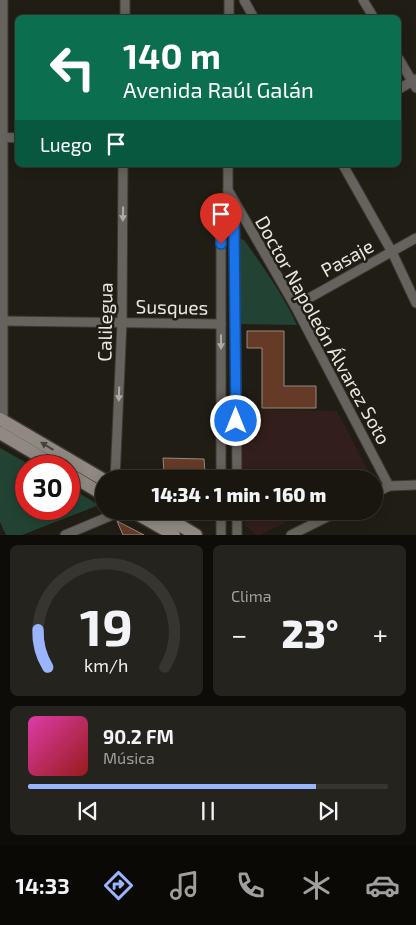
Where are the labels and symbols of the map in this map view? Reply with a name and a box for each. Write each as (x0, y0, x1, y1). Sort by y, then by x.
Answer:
pin (200, 193, 242, 244)
one-way arrow (119, 206, 127, 222)
street label: Doctor Napoleón Álvarez Soto (251, 211, 396, 448)
street label: Pasaje (316, 234, 377, 281)
street label: Calilegua (92, 282, 117, 362)
street label: Susques (135, 294, 209, 319)
one-way arrow (217, 335, 225, 351)
one-way arrow (114, 386, 122, 402)
position arrow (209, 394, 261, 446)
one-way arrow (40, 442, 53, 451)
speed limit sign: 30 (15, 455, 80, 520)

